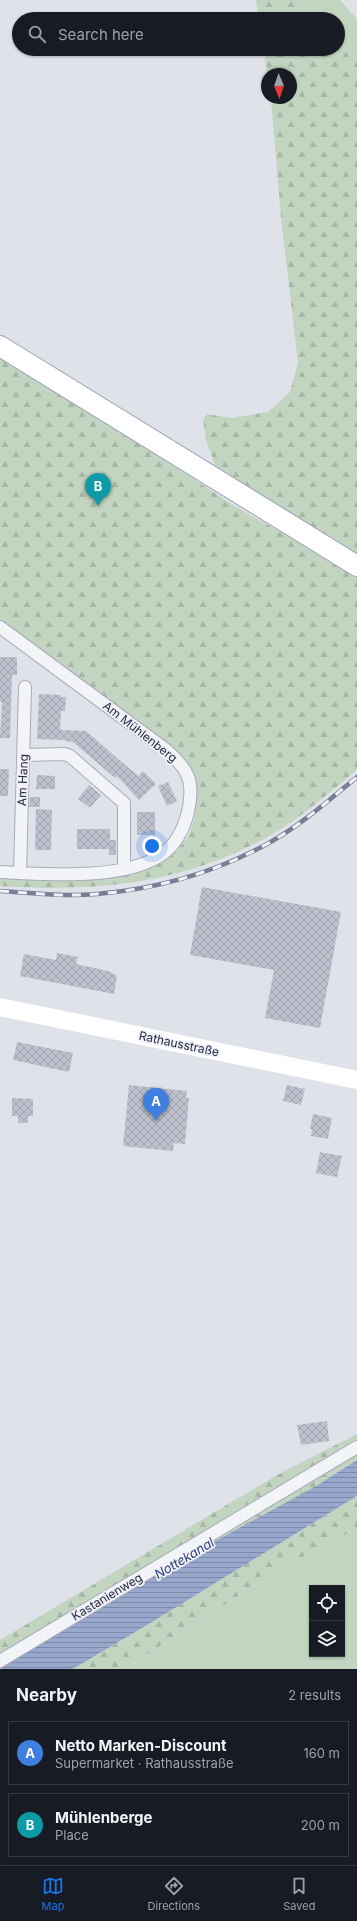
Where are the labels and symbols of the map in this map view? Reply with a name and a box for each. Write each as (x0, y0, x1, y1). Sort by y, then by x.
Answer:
north arrow (261, 68, 297, 104)
pin: B (85, 473, 111, 506)
street label: Am Mühlenberg (100, 698, 180, 765)
street label: Am Hang (14, 754, 31, 806)
your location (142, 836, 162, 856)
street label: Rathausstraße (138, 1028, 221, 1059)
pin: A (143, 1088, 169, 1121)
water label: Nottekanal (151, 1534, 217, 1582)
street label: Kastanienweg (69, 1570, 145, 1624)

